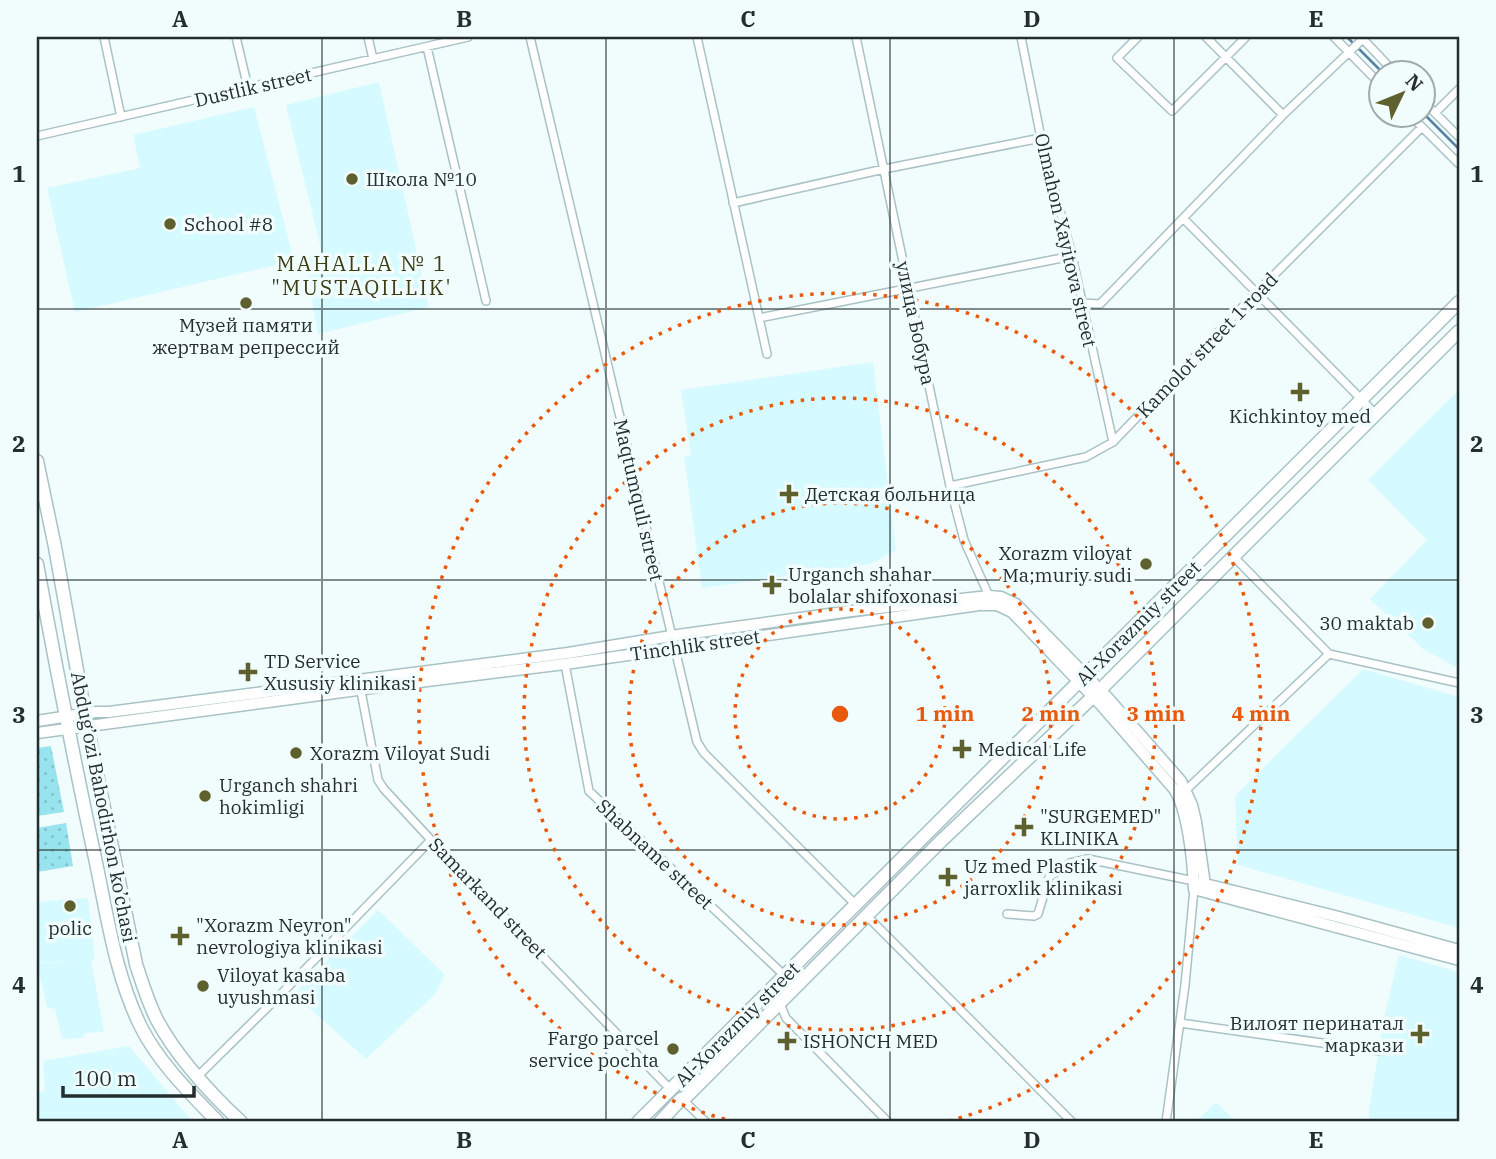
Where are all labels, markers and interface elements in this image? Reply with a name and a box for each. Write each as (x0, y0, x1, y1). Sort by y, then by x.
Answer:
text: A (172, 3, 188, 33)
text: B (456, 3, 472, 33)
text: C (740, 3, 756, 33)
text: D (1023, 3, 1041, 33)
text: E (1308, 3, 1324, 33)
north arrow (1366, 60, 1436, 130)
street label: Dustlik street (192, 62, 314, 112)
text: N (1401, 69, 1428, 96)
street label: Olmahon Xayitova street (1030, 131, 1102, 350)
text: 1 (12, 158, 26, 188)
text: 1 (1470, 158, 1484, 188)
place label: Школа №10 (366, 167, 477, 191)
marker: Школа №10 (344, 171, 360, 187)
place label: School #8 (184, 212, 273, 236)
marker: School #8 (162, 216, 178, 232)
district label: MAHALLA № 1 "MUSTAQILLIK' (271, 249, 453, 301)
street label: улица Бобура (891, 259, 941, 387)
street label: Kamolot street 1 road (1131, 267, 1283, 423)
marker: Музей памяти жертвам репрессий (238, 295, 254, 311)
place label: Музей памяти жертвам репрессий (152, 313, 340, 359)
marker: Kichkintoy med (1290, 382, 1310, 402)
place label: Kichkintoy med (1229, 404, 1371, 428)
street label: Maqtumquli street (609, 417, 669, 584)
text: 2 (12, 428, 26, 458)
text: 2 (1470, 428, 1484, 458)
place label: Детская больница (805, 482, 976, 506)
marker: Детская больница (779, 484, 799, 504)
place label: Xorazm viloyat Ma;muriy sudi (999, 541, 1132, 587)
street label: Al-Xorazmiy street (1071, 555, 1206, 690)
marker: Xorazm viloyat Ma;muriy sudi (1138, 556, 1154, 572)
place label: Urganch shahar bolalar shifoxonasi (788, 562, 958, 608)
marker: Urganch shahar bolalar shifoxonasi (762, 575, 782, 595)
place label: 30 maktab (1319, 611, 1414, 635)
marker: 30 maktab (1420, 615, 1436, 631)
street label: Tinchlik street (629, 624, 762, 666)
place label: TD Service Xususiy klinikasi (264, 649, 417, 695)
marker: TD Service Xususiy klinikasi (238, 662, 258, 682)
street label: Abdug’ozi Bahodirhon ko’chasi (66, 670, 142, 944)
text: 3 (12, 699, 26, 729)
text: 1 min (916, 699, 974, 727)
text: 2 min (1022, 699, 1080, 727)
text: 3 min (1127, 699, 1185, 727)
text: 4 min (1232, 699, 1290, 727)
text: 3 (1470, 699, 1484, 729)
centre of rings (828, 702, 852, 726)
place label: Medical Life (978, 737, 1087, 761)
marker: Medical Life (952, 739, 972, 759)
place label: Xorazm Viloyat Sudi (310, 741, 490, 765)
marker: Xorazm Viloyat Sudi (288, 745, 304, 761)
place label: Urganch shahri hokimligi (219, 773, 358, 819)
marker: Urganch shahri hokimligi (197, 788, 213, 804)
street label: Shabname street (592, 794, 719, 915)
place label: "SURGEMED" KLINIKA (1040, 804, 1161, 850)
marker: "SURGEMED" KLINIKA (1014, 817, 1034, 837)
street label: Samarkand street (424, 832, 552, 964)
place label: Uz med Plastik jarroxlik klinikasi (963, 854, 1123, 900)
marker: Uz med Plastik jarroxlik klinikasi (938, 867, 958, 887)
marker: polic (62, 898, 78, 914)
place label: "Xorazm Neyron" nevrologiya klinikasi (196, 913, 383, 959)
place label: polic (48, 916, 92, 940)
marker: "Xorazm Neyron" nevrologiya klinikasi (170, 926, 190, 946)
street label: Al-Xorazmiy street (670, 956, 805, 1091)
place label: Viloyat kasaba uyushmasi (217, 963, 346, 1009)
text: 4 (12, 969, 26, 999)
text: 4 (1470, 969, 1484, 999)
marker: Viloyat kasaba uyushmasi (195, 978, 211, 994)
place label: Вилоят перинатал маркази (1230, 1011, 1404, 1057)
marker: Вилоят перинатал маркази (1410, 1024, 1430, 1044)
place label: Fargo parcel service pochta (529, 1026, 659, 1072)
place label: ISHONCH MED (803, 1029, 938, 1053)
marker: ISHONCH MED (777, 1031, 797, 1051)
marker: Fargo parcel service pochta (665, 1041, 681, 1057)
scale bar (63, 1054, 194, 1098)
text: 100 m (74, 1064, 137, 1092)
text: A (172, 1124, 188, 1154)
text: B (456, 1124, 472, 1154)
text: C (740, 1124, 756, 1154)
text: D (1023, 1124, 1041, 1154)
text: E (1308, 1124, 1324, 1154)

